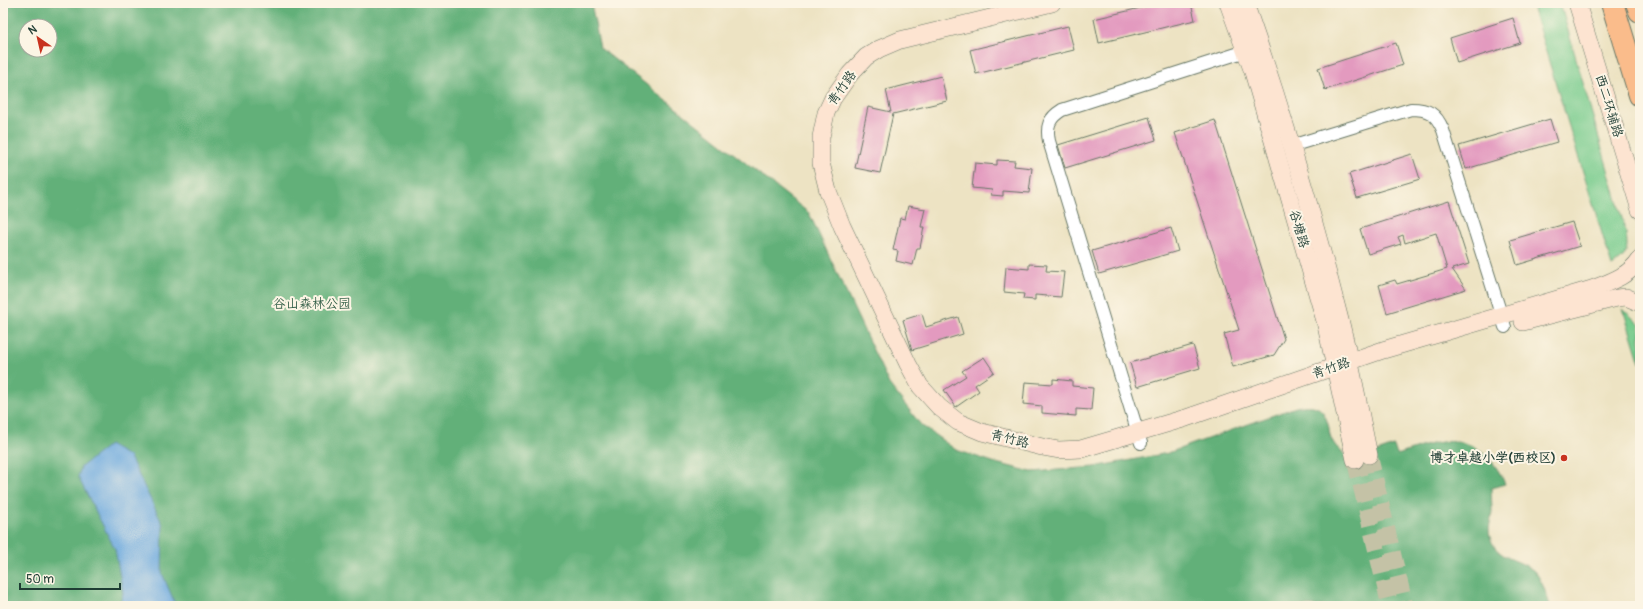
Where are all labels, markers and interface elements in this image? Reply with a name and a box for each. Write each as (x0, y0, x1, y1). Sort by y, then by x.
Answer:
north arrow (18, 18, 58, 58)
text: N (26, 22, 40, 38)
street label: 青竹路 (824, 67, 860, 109)
street label: 西二环辅路 (1592, 73, 1626, 139)
street label: 谷塘路 (1286, 208, 1312, 250)
park label: 谷山森林公园 (273, 296, 351, 312)
street label: 青竹路 (1310, 354, 1352, 382)
street label: 青竹路 (989, 427, 1031, 451)
place label: 博才卓越小学(西校区) (1430, 450, 1556, 466)
marker: 博才卓越小学(西校区) (1559, 453, 1569, 463)
scale bar (20, 565, 120, 591)
text: 50 m (26, 572, 54, 587)

